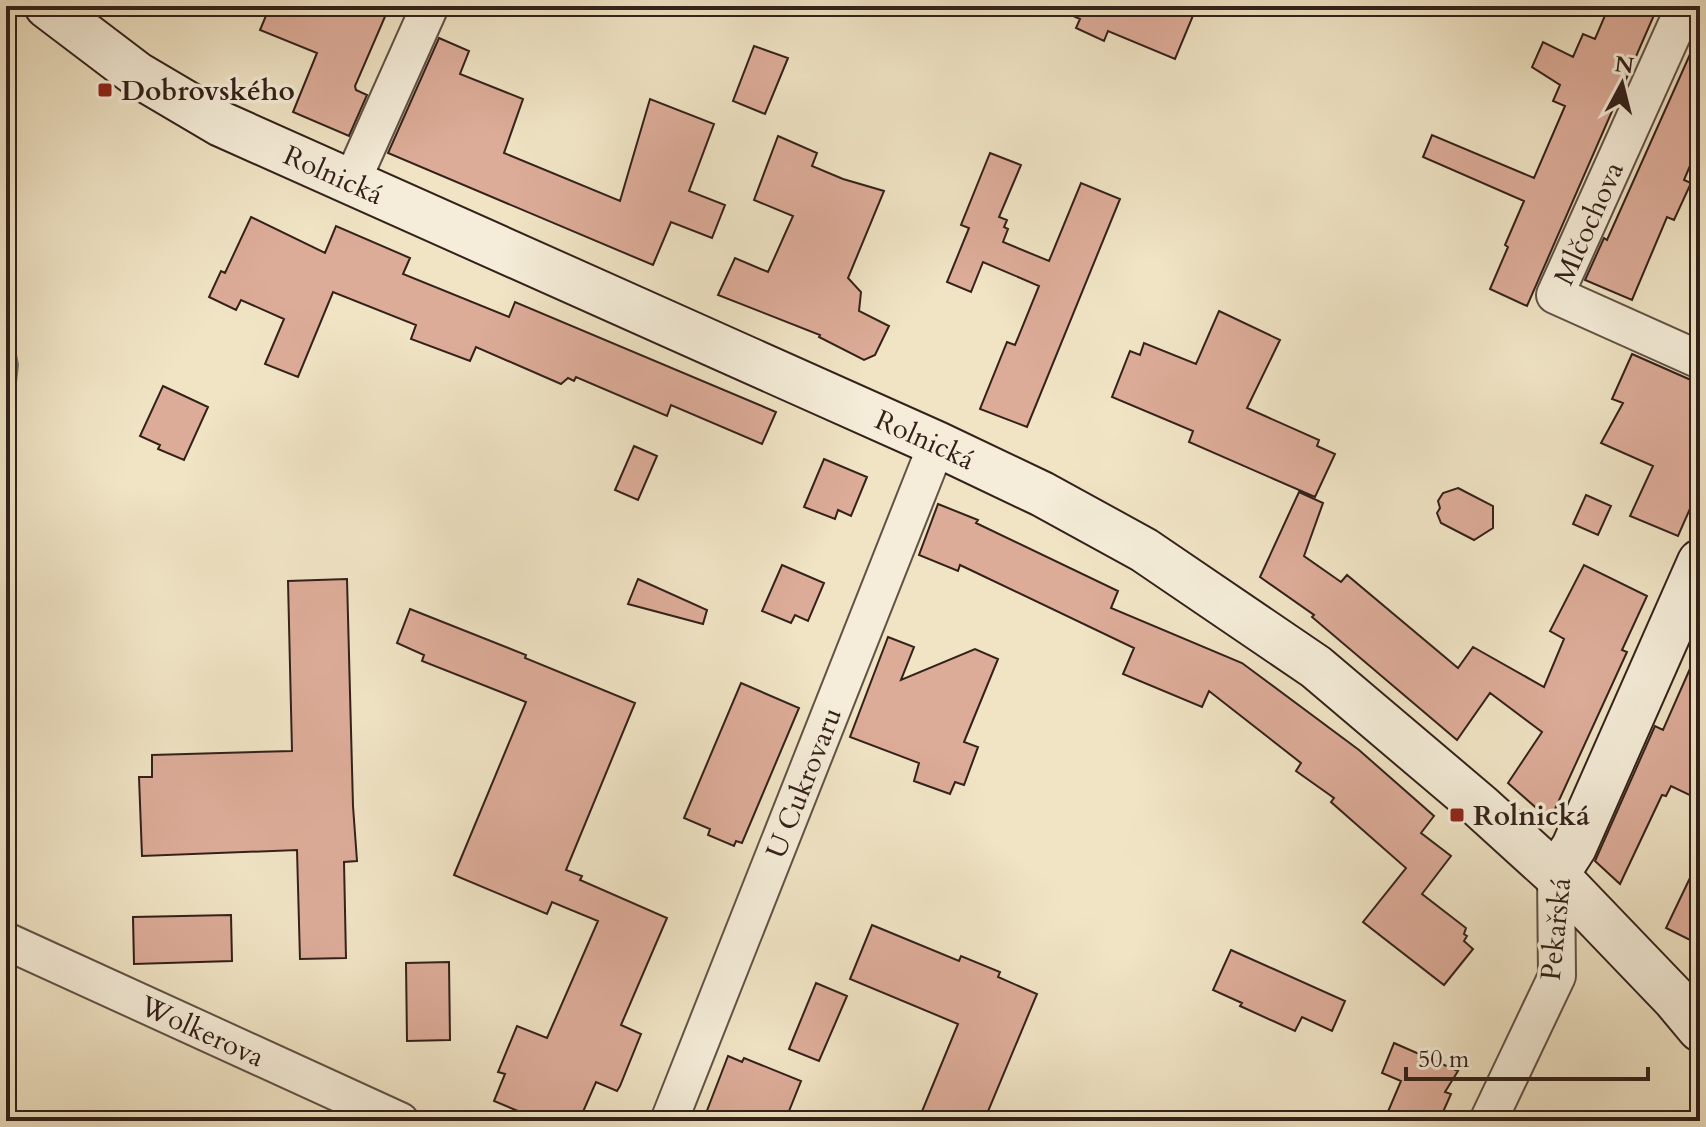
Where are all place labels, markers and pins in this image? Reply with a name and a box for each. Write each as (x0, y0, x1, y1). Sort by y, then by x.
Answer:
place label: Dobrovského (121, 72, 295, 110)
marker: Dobrovského (96, 81, 114, 99)
place label: Rolnická (1473, 797, 1590, 835)
marker: Rolnická (1448, 806, 1466, 824)

